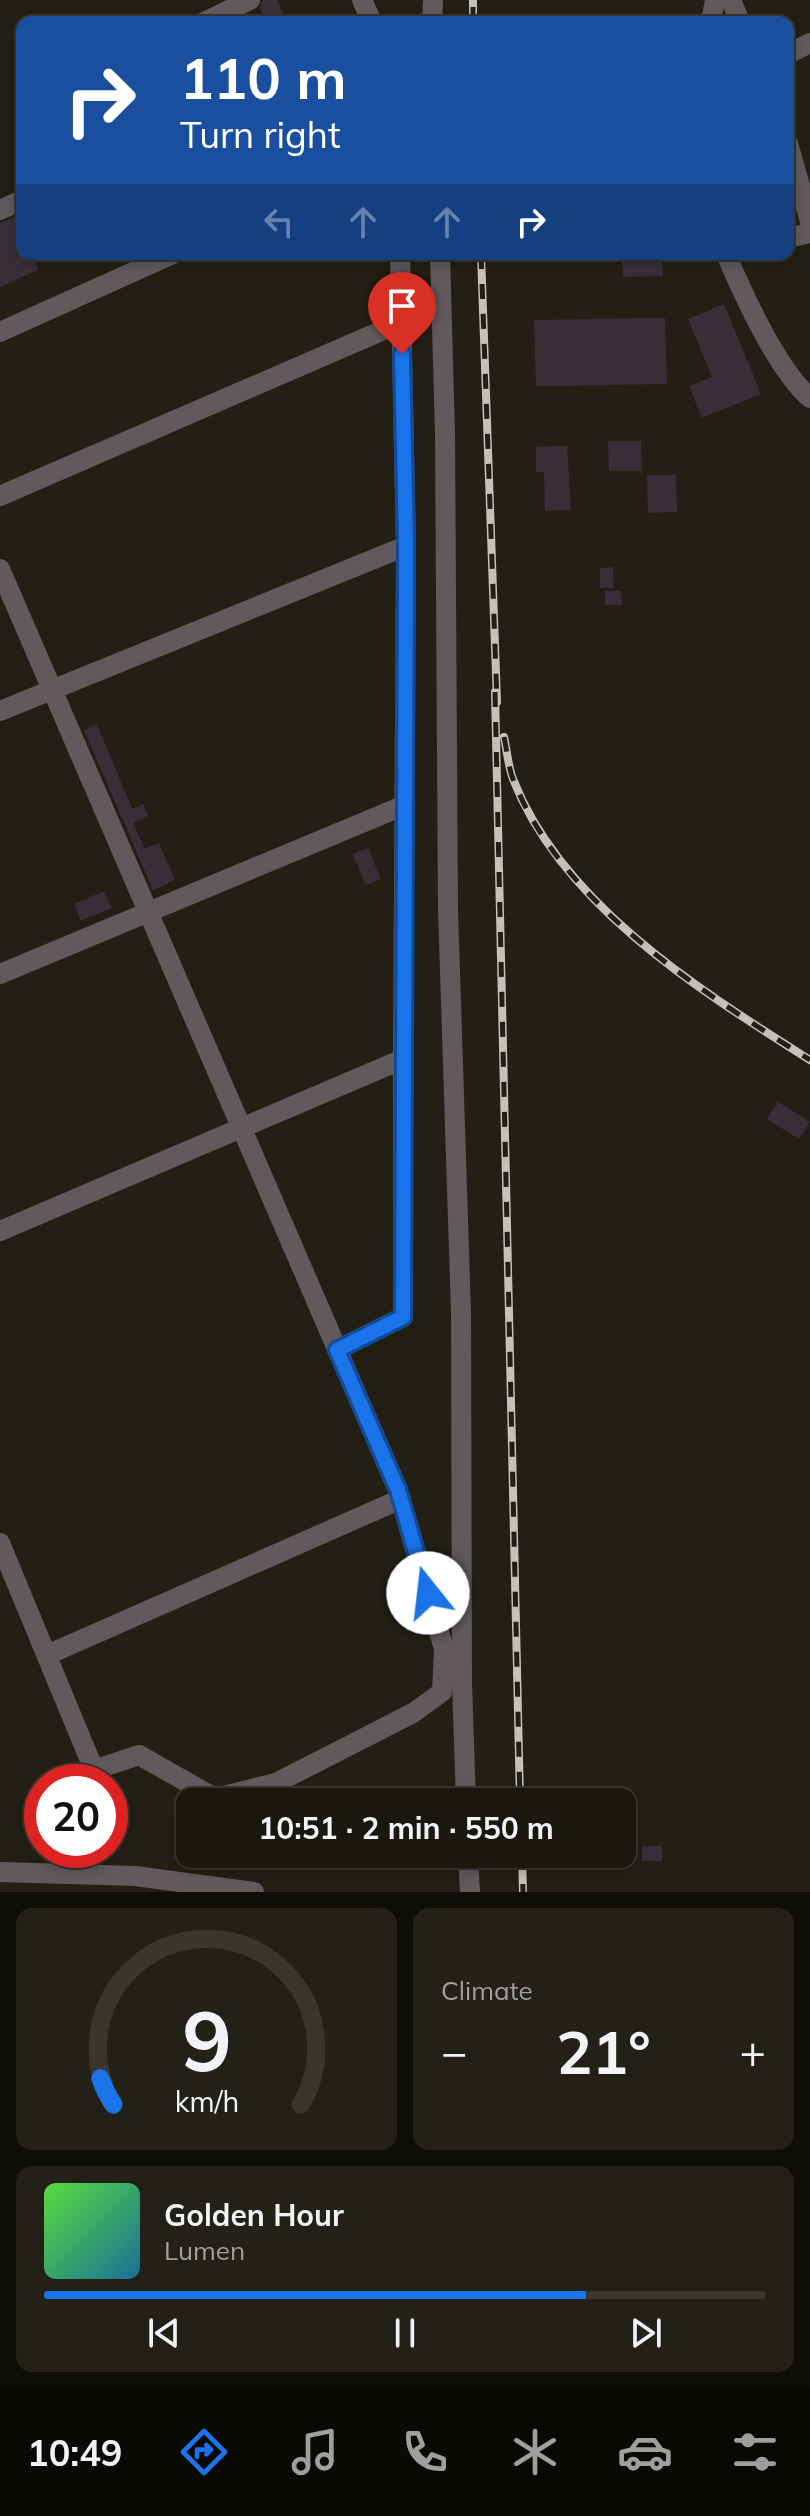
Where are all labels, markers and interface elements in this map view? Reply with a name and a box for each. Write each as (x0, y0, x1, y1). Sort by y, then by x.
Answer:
text: 110 m (180, 43, 347, 113)
icon: right (48, 48, 152, 152)
text: Turn right (180, 112, 341, 157)
icon: left (257, 200, 301, 244)
icon: ahead (341, 200, 385, 244)
icon: ahead (425, 200, 469, 244)
icon: right (509, 200, 553, 244)
pin (368, 272, 436, 354)
icon: arrive (380, 284, 424, 328)
position arrow (386, 1551, 470, 1635)
speed limit sign: 20 (24, 1764, 128, 1868)
text: 10:51 · 2 min · 550 m (258, 1809, 554, 1847)
text: Climate (441, 1974, 533, 2007)
text: 9 (182, 1987, 231, 2092)
text: 21° (556, 2014, 651, 2089)
text: − (441, 2024, 467, 2079)
text: + (740, 2024, 766, 2079)
text: km/h (174, 2083, 239, 2119)
text: Golden Hour (164, 2196, 344, 2234)
text: Lumen (164, 2234, 245, 2267)
icon: previous (142, 2311, 186, 2355)
icon: pause (383, 2311, 427, 2355)
icon: next (624, 2311, 668, 2355)
icon: directions (176, 2424, 232, 2480)
icon: music (287, 2424, 343, 2480)
icon: phone (397, 2424, 453, 2480)
icon: climate (507, 2424, 563, 2480)
icon: car (617, 2424, 673, 2480)
icon: filters (727, 2424, 783, 2480)
text: 10:49 (27, 2430, 122, 2475)

